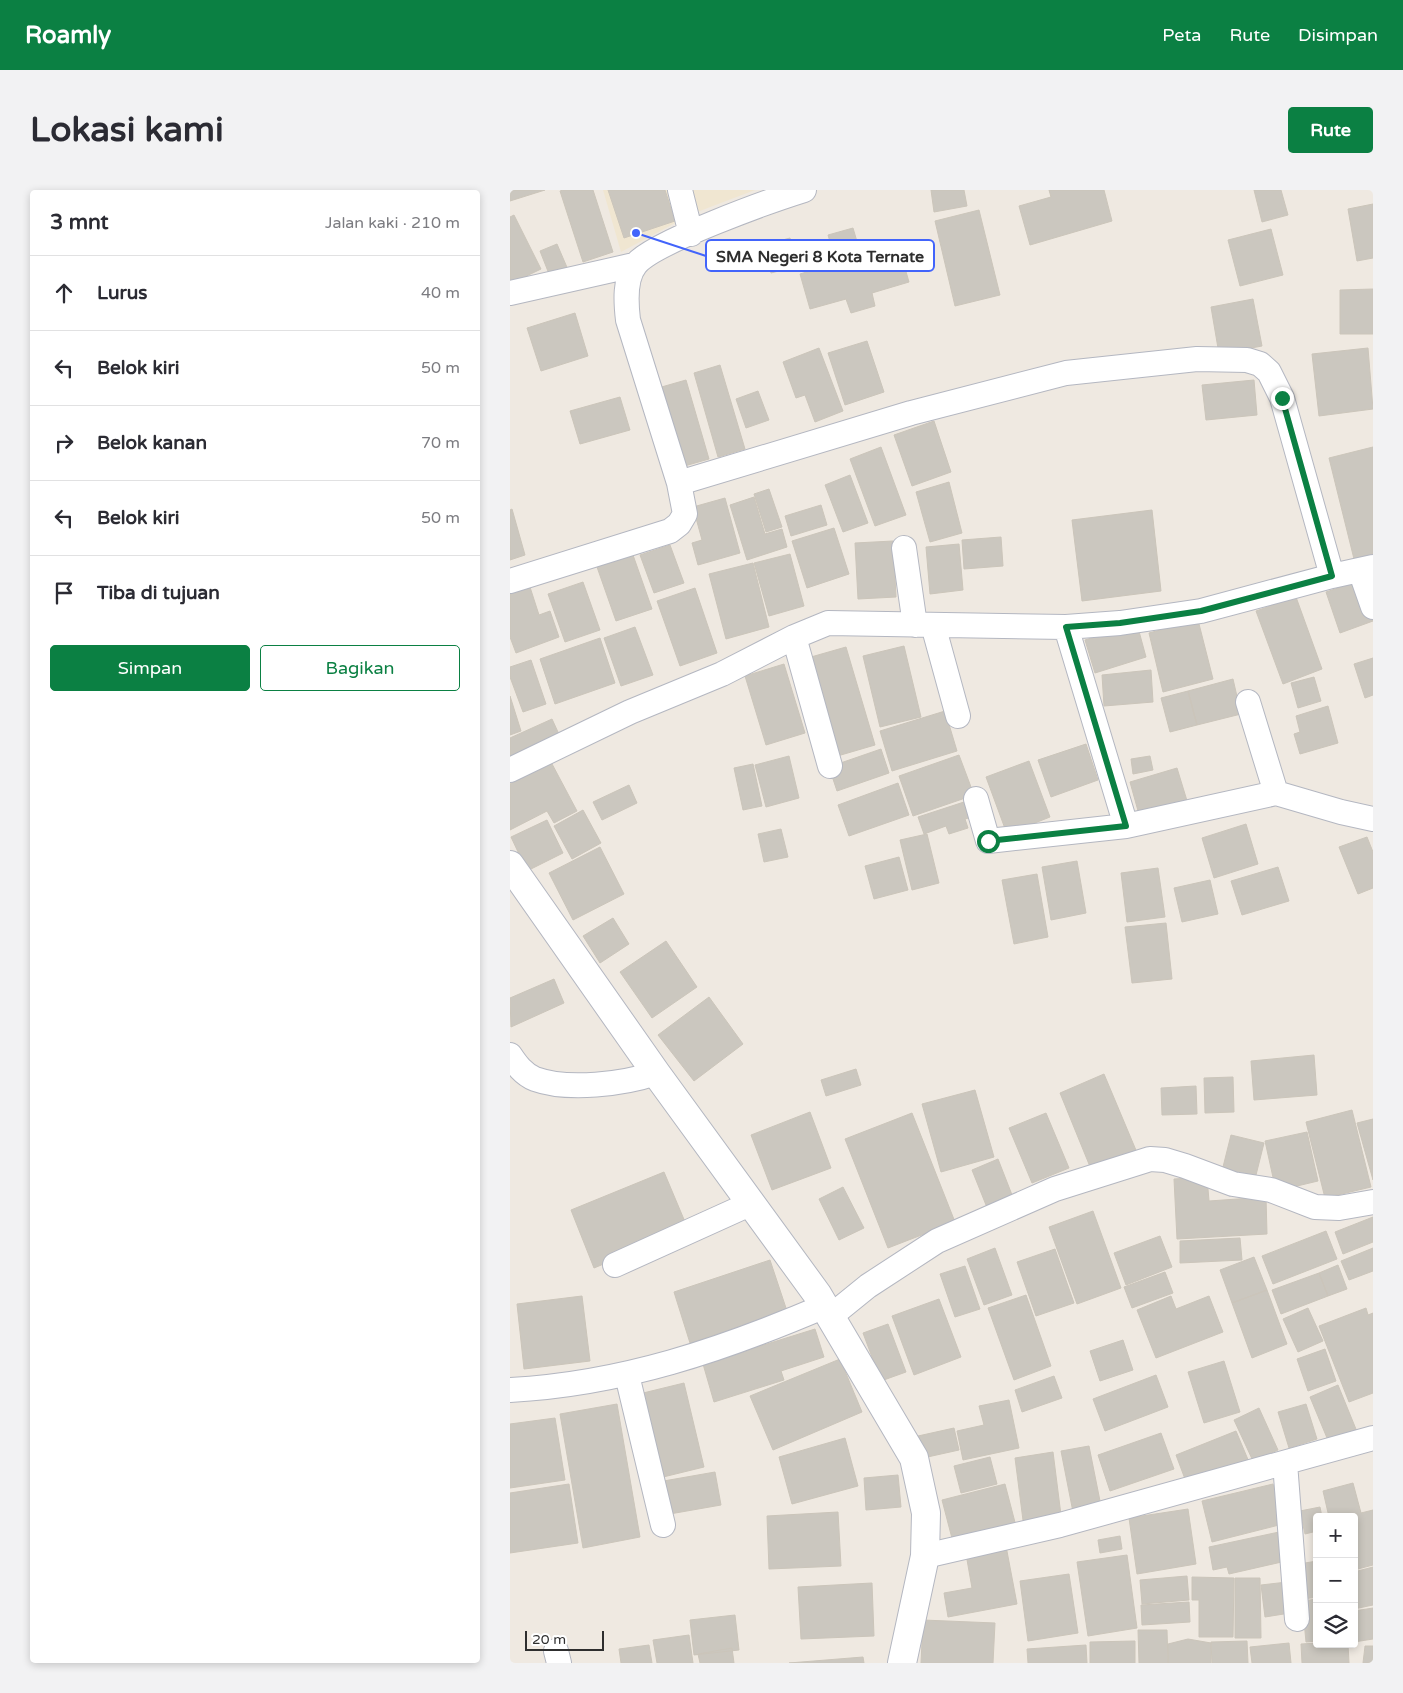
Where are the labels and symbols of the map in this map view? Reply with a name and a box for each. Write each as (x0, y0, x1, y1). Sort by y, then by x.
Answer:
callout: SMA Negeri 8 Kota Ternate (706, 240, 934, 271)
text: SMA Negeri 8 Kota Ternate (716, 247, 924, 267)
route end (1271, 387, 1294, 410)
route start (977, 830, 1000, 853)
scale bar (525, 1628, 604, 1651)

